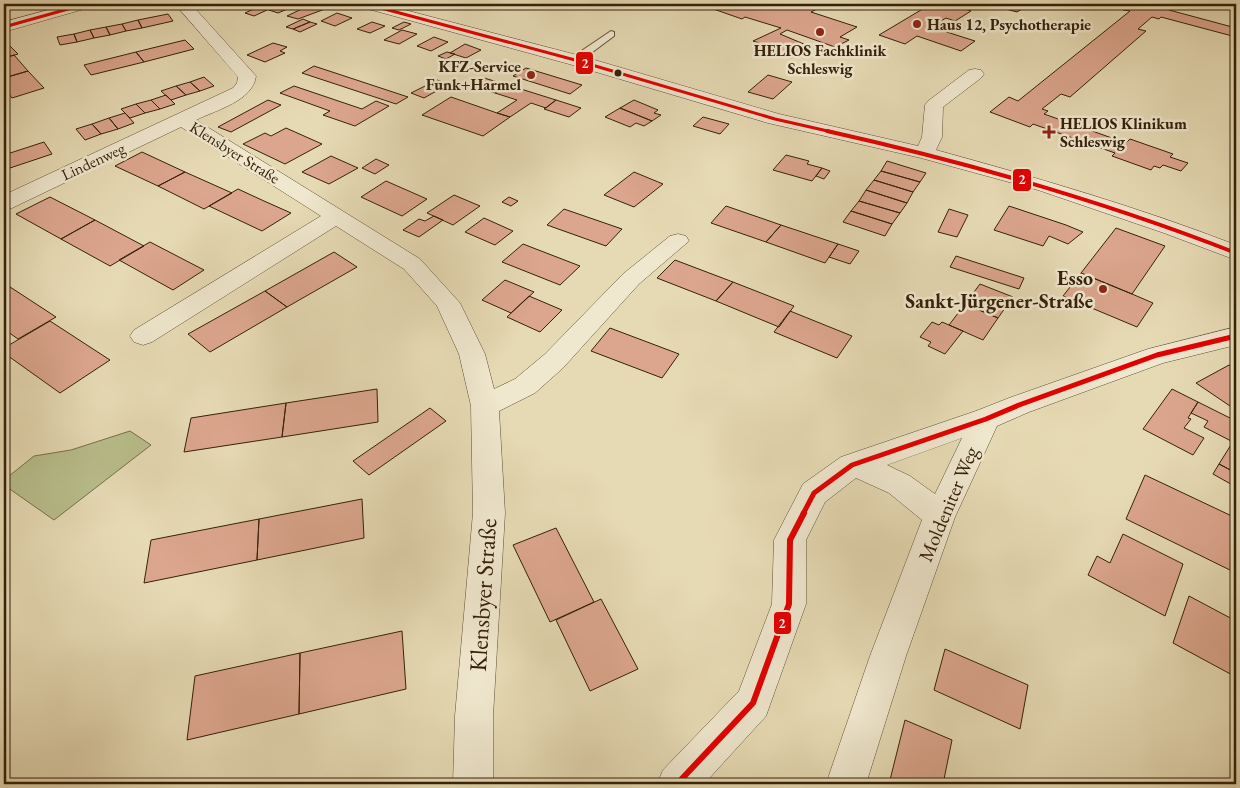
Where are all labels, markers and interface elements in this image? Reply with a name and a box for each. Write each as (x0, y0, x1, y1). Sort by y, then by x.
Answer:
place label: Haus 12, Psychotherapie (927, 14, 1091, 35)
marker: Haus 12, Psychotherapie (911, 18, 923, 30)
marker: HELIOS Fachklinik Schleswig (814, 26, 826, 38)
place label: HELIOS Fachklinik Schleswig (754, 40, 886, 79)
line badge: 2 (575, 51, 594, 75)
text: 2 (581, 54, 589, 72)
place label: KFZ-Service Funk+Harmel (426, 56, 521, 95)
unlabelled marker (613, 68, 623, 78)
marker: KFZ-Service Funk+Harmel (525, 69, 537, 81)
place label: HELIOS Klinikum Schleswig (1060, 113, 1187, 152)
street label: Klensbyer Straße (186, 116, 284, 188)
marker: HELIOS Klinikum Schleswig (1042, 125, 1056, 139)
street label: Lindenweg (58, 137, 129, 185)
line badge: 2 (1012, 168, 1032, 192)
text: 2 (1018, 170, 1026, 188)
place label: Esso Sankt-Jürgener-Straße (905, 265, 1093, 314)
marker: Esso Sankt-Jürgener-Straße (1097, 283, 1109, 295)
street label: Moldeniter Weg (912, 442, 984, 566)
street label: Klensbyer Straße (462, 517, 503, 673)
line badge: 2 (773, 611, 792, 635)
text: 2 (778, 614, 786, 632)

